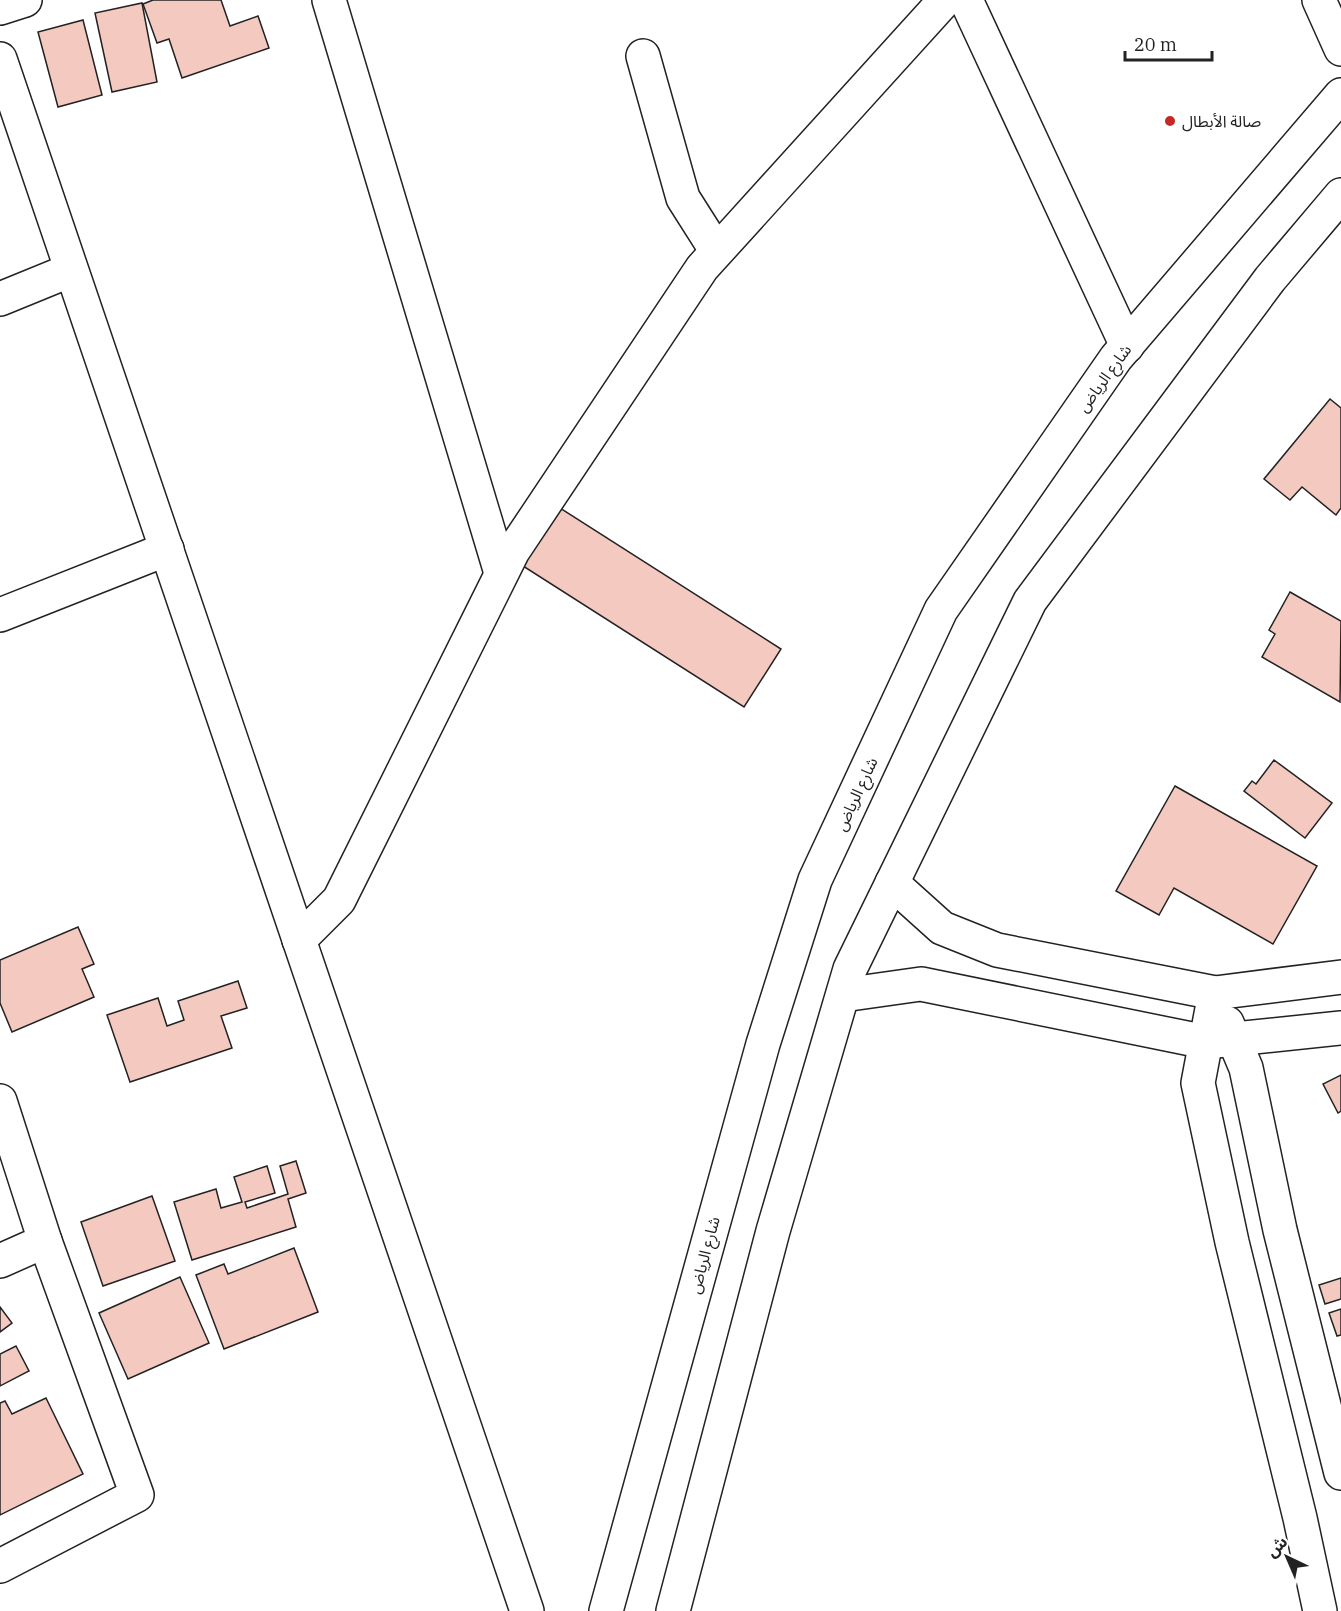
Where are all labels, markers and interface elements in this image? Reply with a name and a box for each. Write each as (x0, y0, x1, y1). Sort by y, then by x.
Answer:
scale bar (1125, 24, 1212, 62)
text: 20 m (1134, 33, 1177, 56)
place label: صالة الأبطال (1182, 111, 1261, 132)
marker: صالة الأبطال (1163, 114, 1177, 128)
street label: شارع الرياض (1073, 340, 1138, 418)
street label: شارع الرياض (830, 754, 884, 835)
street label: شارع الرياض (684, 1214, 727, 1297)
north arrow (1257, 1527, 1317, 1587)
text: ش (1262, 1531, 1291, 1561)

